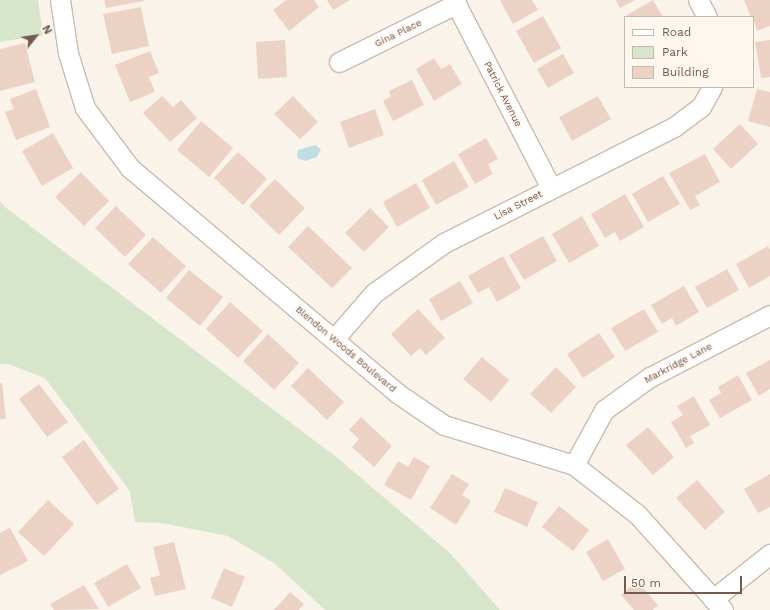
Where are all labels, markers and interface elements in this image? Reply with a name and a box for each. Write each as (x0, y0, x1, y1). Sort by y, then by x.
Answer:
north arrow (16, 16, 56, 56)
street label: Gina Place (372, 16, 424, 50)
legend (624, 16, 754, 88)
text: N (39, 23, 54, 37)
text: Road (662, 25, 691, 39)
text: Park (662, 45, 688, 59)
street label: Patrick Avenue (481, 59, 525, 129)
text: Building (662, 65, 709, 79)
street label: Lisa Street (492, 188, 544, 222)
street label: Blendon Woods Boulevard (293, 303, 399, 395)
street label: Markridge Lane (642, 340, 714, 386)
scale bar (626, 568, 744, 594)
text: 50 m (631, 576, 661, 590)

